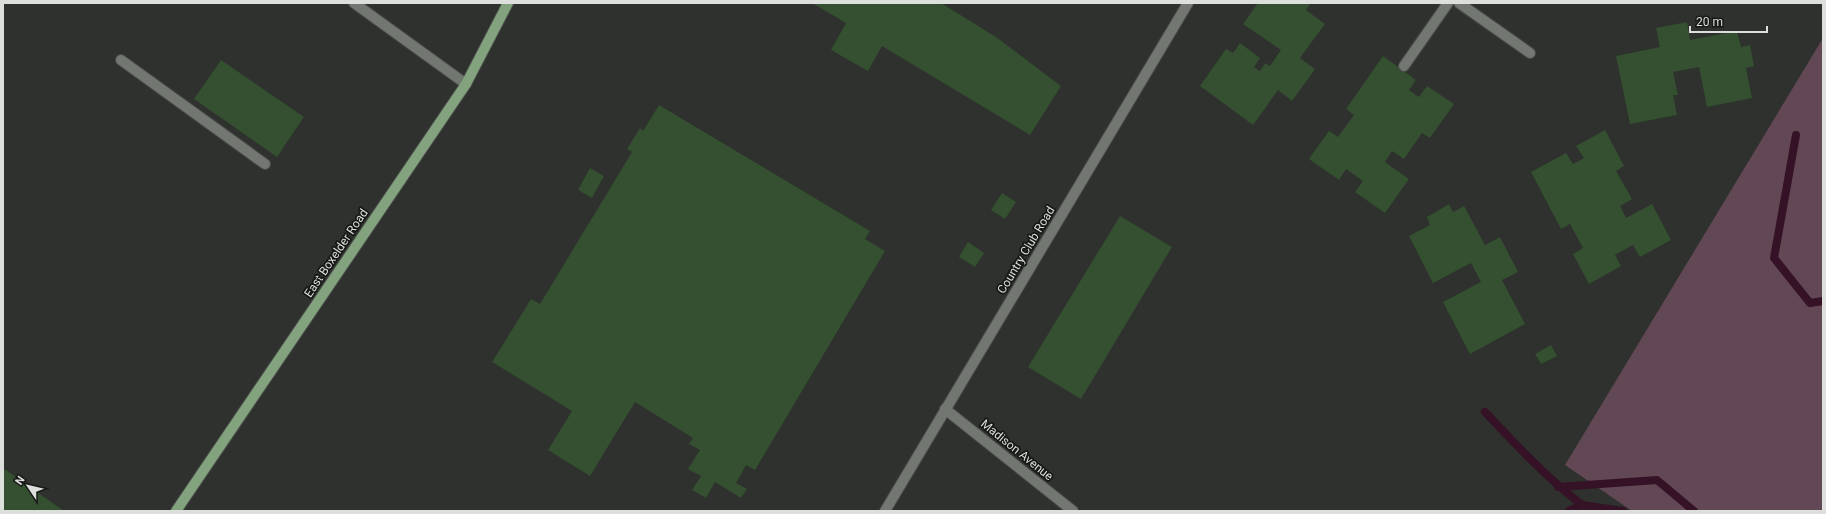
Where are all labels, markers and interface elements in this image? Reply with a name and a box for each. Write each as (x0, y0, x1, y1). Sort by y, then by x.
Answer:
scale bar (1690, 8, 1767, 34)
text: 20 m (1696, 15, 1723, 29)
street label: Country Club Road (994, 204, 1058, 296)
street label: East Boxelder Road (301, 206, 371, 300)
street label: Madison Avenue (978, 417, 1056, 483)
north arrow (8, 466, 48, 506)
text: N (13, 473, 28, 487)

